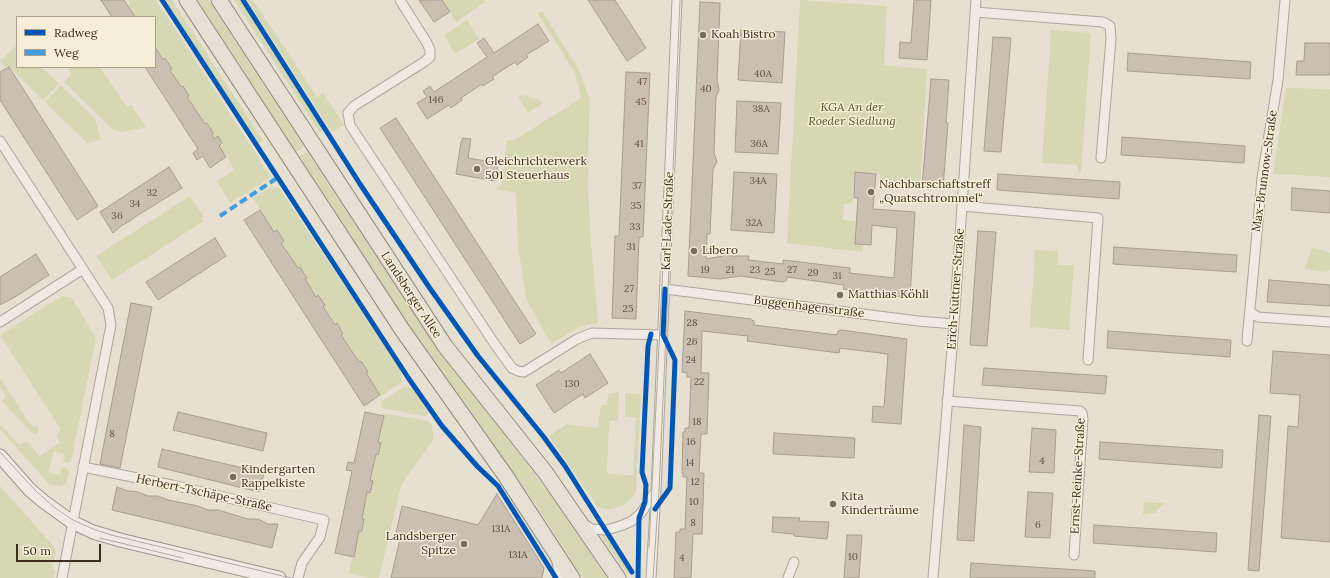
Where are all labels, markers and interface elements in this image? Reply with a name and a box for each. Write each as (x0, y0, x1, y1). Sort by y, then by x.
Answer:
legend (16, 16, 156, 68)
text: Radweg (54, 25, 97, 40)
place label: Koah Bistro (711, 28, 776, 42)
marker: Koah Bistro (698, 30, 708, 40)
text: Weg (54, 45, 79, 60)
house number: 40A (754, 68, 772, 80)
house number: 47 (637, 76, 647, 88)
house number: 40 (700, 83, 712, 95)
house number: 146 (429, 94, 443, 106)
house number: 45 (636, 96, 646, 108)
park label: KGA An der Roeder Siedlung (808, 101, 896, 129)
house number: 38A (752, 103, 770, 115)
street label: Max-Brunnow-Straße (1249, 109, 1281, 233)
house number: 41 (634, 138, 644, 150)
house number: 36A (750, 138, 768, 150)
place label: Gleichrichterwerk 501 Steuerhaus (485, 155, 587, 183)
marker: Gleichrichterwerk 501 Steuerhaus (472, 164, 482, 174)
street label: Karl-Lade-Straße (659, 171, 677, 271)
house number: 34A (749, 175, 767, 187)
place label: Nachbarschaftstreff „Quatschtrommel“ (879, 178, 990, 206)
house number: 37 (632, 180, 642, 192)
house number: 32 (147, 187, 157, 199)
marker: Nachbarschaftstreff „Quatschtrommel“ (866, 187, 876, 197)
house number: 34 (130, 198, 140, 210)
house number: 35 (630, 200, 642, 212)
house number: 36 (111, 210, 123, 222)
house number: 32A (745, 217, 763, 229)
house number: 33 (629, 221, 641, 233)
street label: Erich-Kuttner-Straße (945, 228, 967, 350)
house number: 31 (626, 241, 636, 253)
place label: Libero (702, 244, 738, 258)
marker: Libero (689, 246, 699, 256)
street label: Landsberger Allee (378, 249, 444, 341)
house number: 19 (700, 264, 710, 276)
house number: 21 (725, 264, 735, 276)
house number: 23 (750, 264, 760, 276)
house number: 27 (787, 264, 797, 276)
house number: 25 (765, 266, 775, 278)
house number: 29 (807, 267, 819, 279)
house number: 31 (832, 270, 842, 282)
house number: 27 (624, 283, 634, 295)
place label: Matthias Köhli (848, 288, 929, 302)
marker: Matthias Köhli (835, 290, 845, 300)
street label: Buggenhagenstraße (753, 293, 865, 321)
house number: 25 (623, 303, 633, 315)
house number: 28 (687, 317, 697, 329)
house number: 26 (686, 336, 698, 348)
house number: 24 (686, 354, 696, 366)
house number: 22 (694, 376, 704, 388)
house number: 130 (564, 378, 580, 390)
house number: 18 (692, 416, 702, 428)
street label: Ernst-Reinke-Straße (1068, 418, 1088, 534)
house number: 8 (109, 428, 115, 440)
house number: 16 (686, 436, 696, 448)
house number: 4 (1039, 455, 1045, 467)
house number: 14 (685, 457, 695, 469)
place label: Kindergarten Rappelkiste (241, 463, 315, 491)
street label: Herbert-Tschäpe-Straße (135, 472, 273, 514)
marker: Kindergarten Rappelkiste (228, 472, 238, 482)
house number: 12 (690, 476, 700, 488)
place label: Kita Kinderträume (841, 490, 919, 518)
house number: 10 (689, 496, 699, 508)
marker: Kita Kinderträume (828, 499, 838, 509)
house number: 8 (690, 517, 696, 529)
house number: 6 (1035, 519, 1041, 531)
house number: 131A (491, 523, 511, 535)
place label: Landsberger Spitze (386, 530, 456, 558)
scale bar (18, 536, 103, 562)
marker: Landsberger Spitze (459, 539, 469, 549)
text: 50 m (23, 543, 51, 558)
house number: 131A (508, 549, 528, 561)
house number: 10 (848, 551, 858, 563)
house number: 4 (679, 552, 685, 564)

